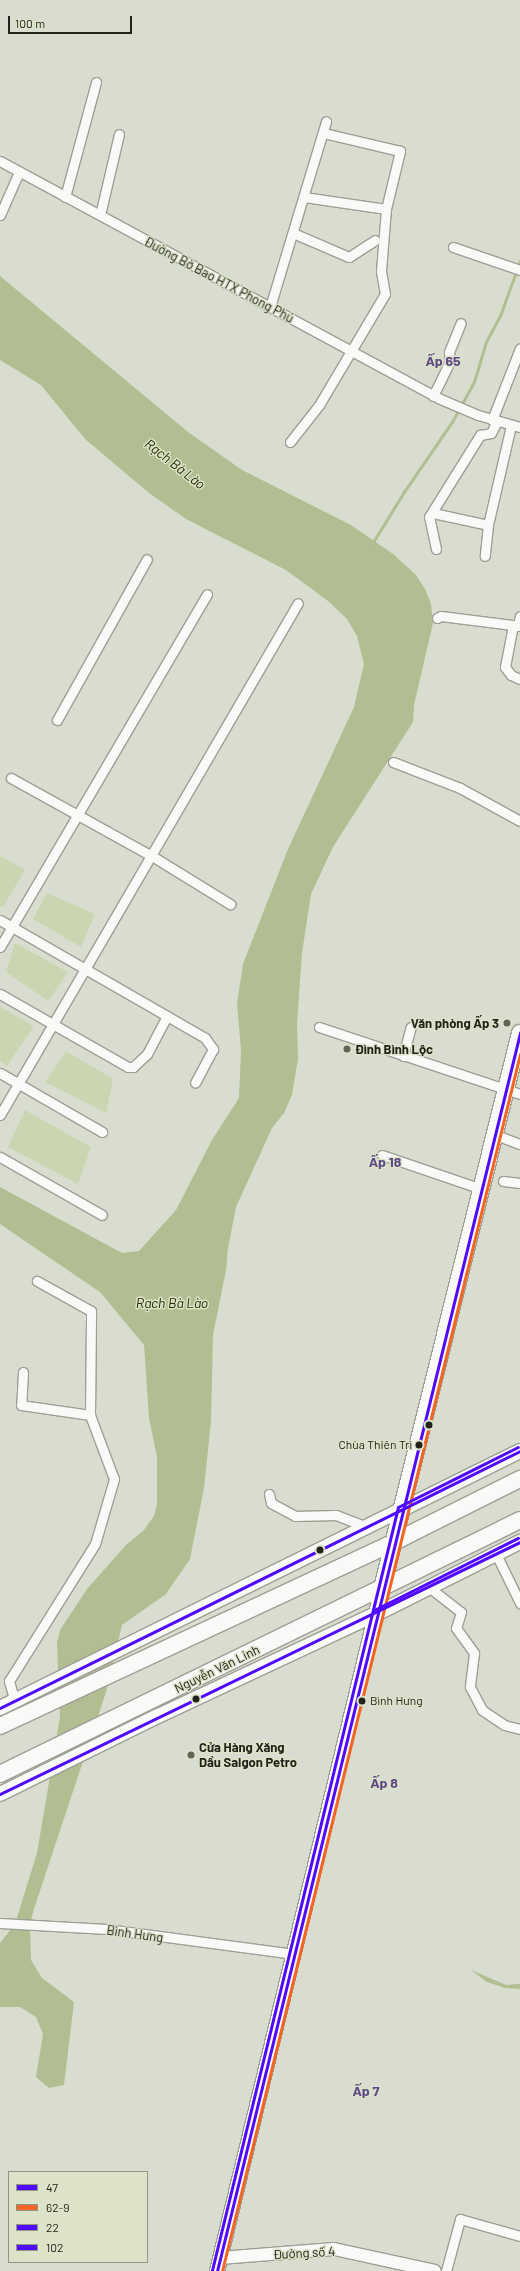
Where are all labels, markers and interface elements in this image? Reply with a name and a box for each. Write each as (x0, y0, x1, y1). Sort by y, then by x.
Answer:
scale bar (10, 8, 134, 34)
text: 100 m (15, 16, 45, 30)
street label: Đường Bờ Bao HTX Phong Phú (141, 234, 297, 326)
district label: Ấp 65 (425, 353, 461, 369)
water label: Rạch Bà Lào (141, 435, 209, 493)
place label: Văn phòng Ấp 3 (411, 1015, 499, 1031)
marker: Văn phòng Ấp 3 (502, 1018, 512, 1028)
place label: Đình Bình Lộc (355, 1041, 433, 1057)
marker: Đình Bình Lộc (342, 1044, 352, 1054)
district label: Ấp 18 (369, 1154, 401, 1170)
water label: Rạch Bà Lào (136, 1295, 208, 1311)
unlabelled marker (424, 1420, 434, 1430)
place label: Chùa Thiên Trì (339, 1438, 412, 1452)
marker: Chùa Thiên Trì (414, 1440, 424, 1450)
unlabelled marker (315, 1545, 325, 1555)
street label: Nguyễn Văn Linh (172, 1642, 262, 1696)
unlabelled marker (191, 1694, 201, 1704)
place label: Bình Hưng (370, 1694, 423, 1708)
marker: Bình Hưng (357, 1696, 367, 1706)
place label: Cửa Hàng Xăng Dầu Saigon Petro (199, 1740, 297, 1771)
marker: Cửa Hàng Xăng Dầu Saigon Petro (186, 1750, 196, 1760)
district label: Ấp 8 (370, 1775, 398, 1791)
street label: Bình Hưng (106, 1922, 164, 1946)
district label: Ấp 7 (352, 2083, 380, 2099)
legend (8, 2171, 148, 2263)
text: 47 (46, 2180, 58, 2194)
text: 62-9 (46, 2200, 70, 2214)
text: 22 (46, 2220, 59, 2234)
text: 102 (46, 2240, 63, 2254)
street label: Đường số 4 (273, 2244, 335, 2262)

